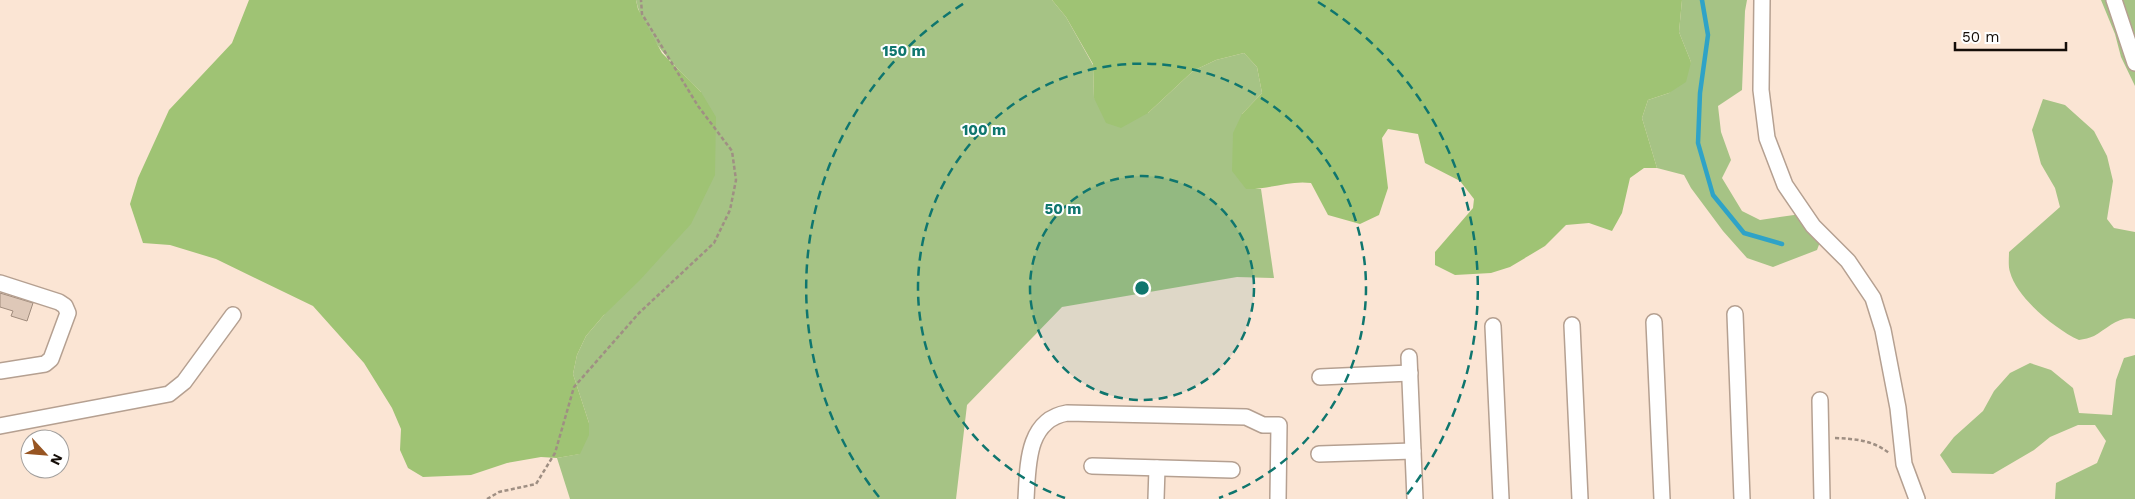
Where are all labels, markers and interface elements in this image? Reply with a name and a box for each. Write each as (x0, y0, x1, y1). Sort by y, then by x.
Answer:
scale bar (1955, 20, 2066, 52)
text: 50 m (1962, 28, 1999, 46)
text: 150 m (882, 42, 926, 60)
text: 100 m (962, 121, 1006, 139)
text: 50 m (1045, 200, 1081, 218)
centre of rings (1133, 279, 1151, 297)
north arrow (20, 429, 70, 479)
text: N (47, 452, 66, 468)

